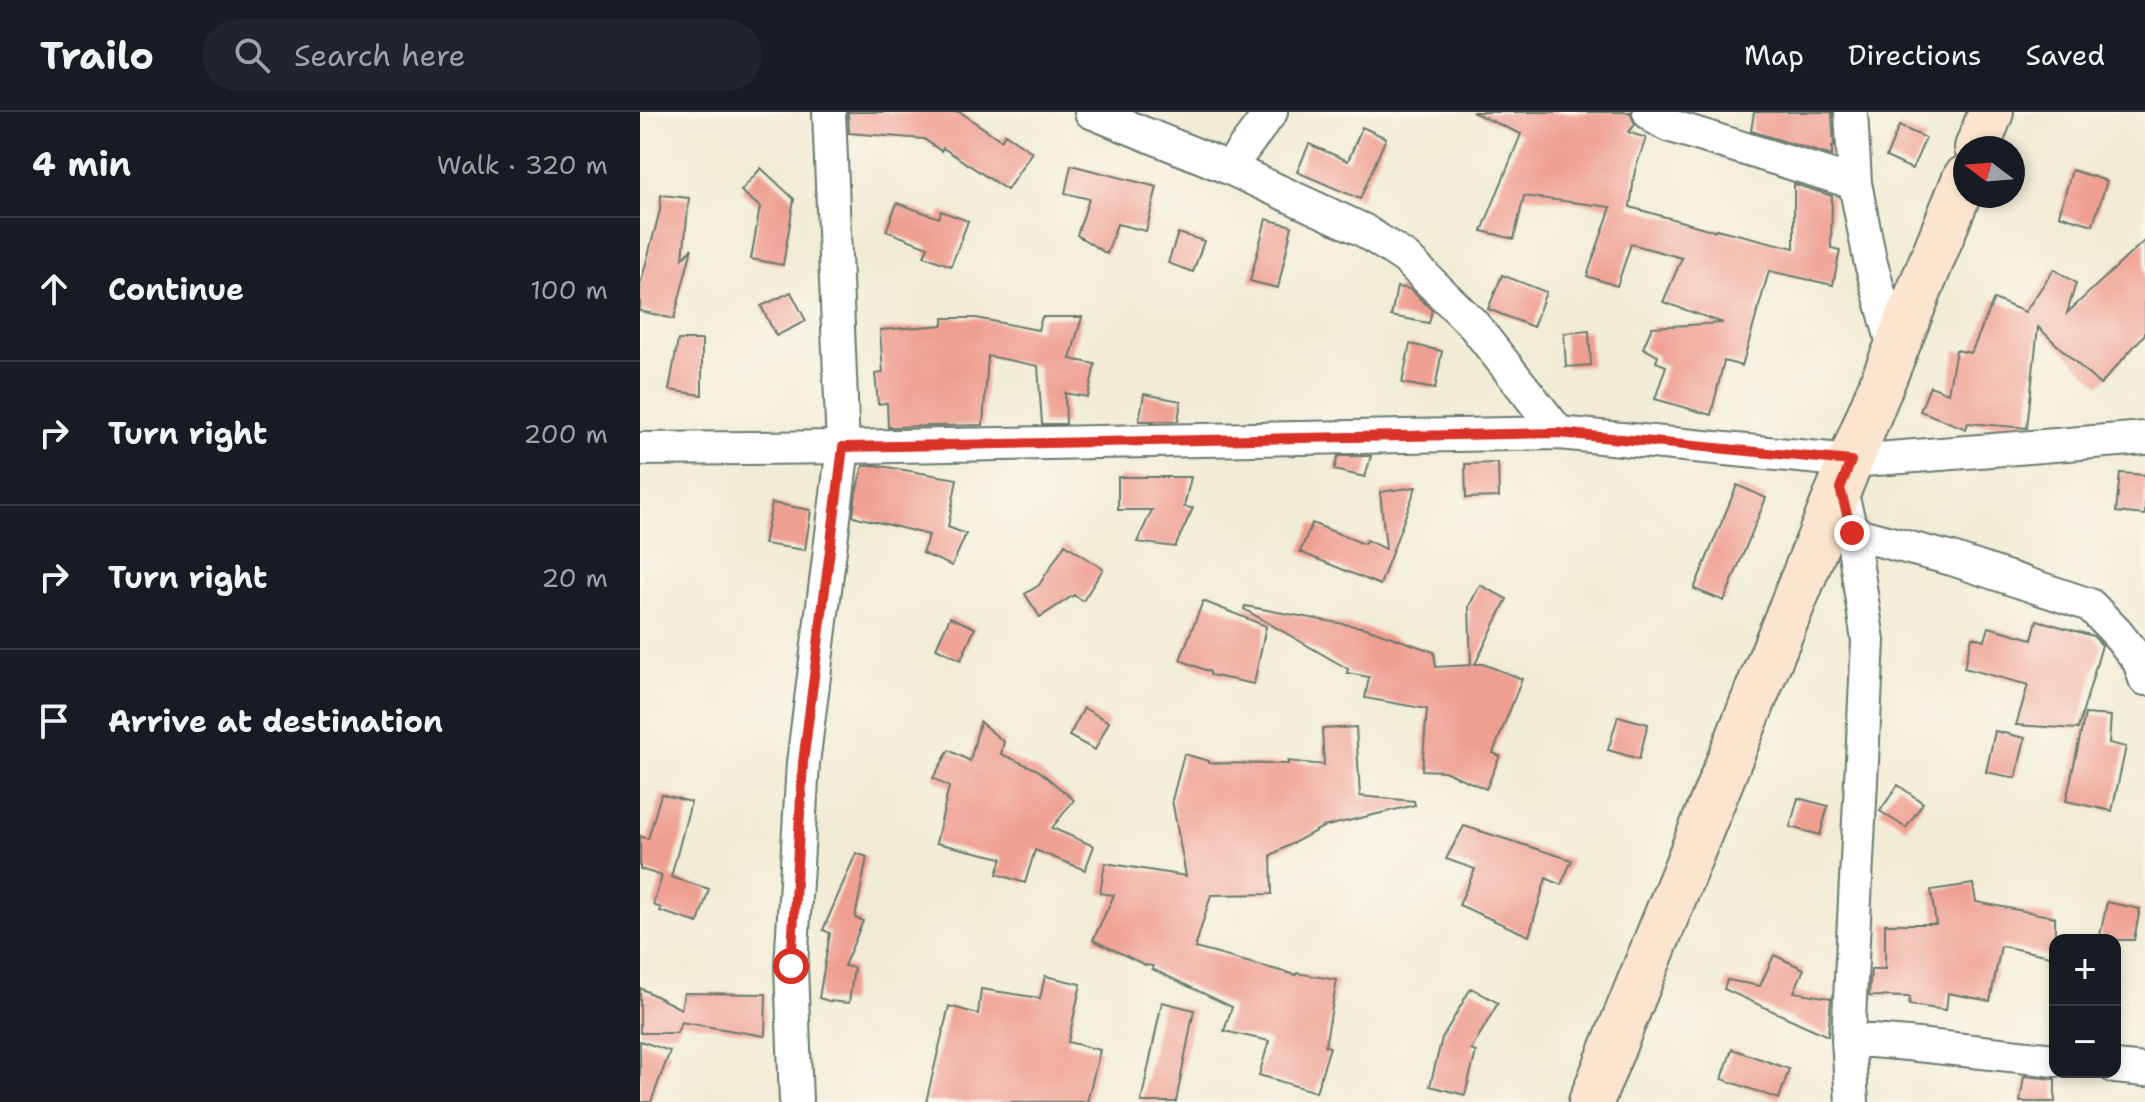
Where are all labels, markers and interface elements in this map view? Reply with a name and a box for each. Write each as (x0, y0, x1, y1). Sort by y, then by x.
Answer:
search box (202, 19, 762, 91)
text: Trailo (40, 30, 154, 81)
icon: search (230, 33, 274, 77)
text: Search here (294, 35, 465, 76)
text: Map (1744, 36, 1804, 74)
text: Directions (1848, 36, 1982, 74)
text: Saved (2026, 36, 2105, 74)
north arrow (1953, 136, 2025, 208)
text: 4 min (32, 141, 131, 187)
text: Walk · 320 m (437, 147, 608, 182)
icon: ahead (32, 267, 76, 311)
text: Continue (108, 269, 244, 310)
text: 100 m (530, 272, 608, 307)
icon: right (32, 411, 76, 455)
text: Turn right (108, 413, 267, 454)
text: 200 m (523, 416, 608, 451)
route end (1834, 515, 1870, 551)
icon: right (32, 555, 76, 599)
text: Turn right (108, 557, 267, 598)
text: 20 m (541, 560, 608, 595)
icon: arrive (32, 699, 76, 743)
text: Arrive at destination (108, 701, 443, 742)
map controls (2049, 934, 2121, 1078)
button: + (2049, 934, 2121, 1006)
route start (773, 948, 809, 984)
button: − (2049, 1006, 2121, 1078)

